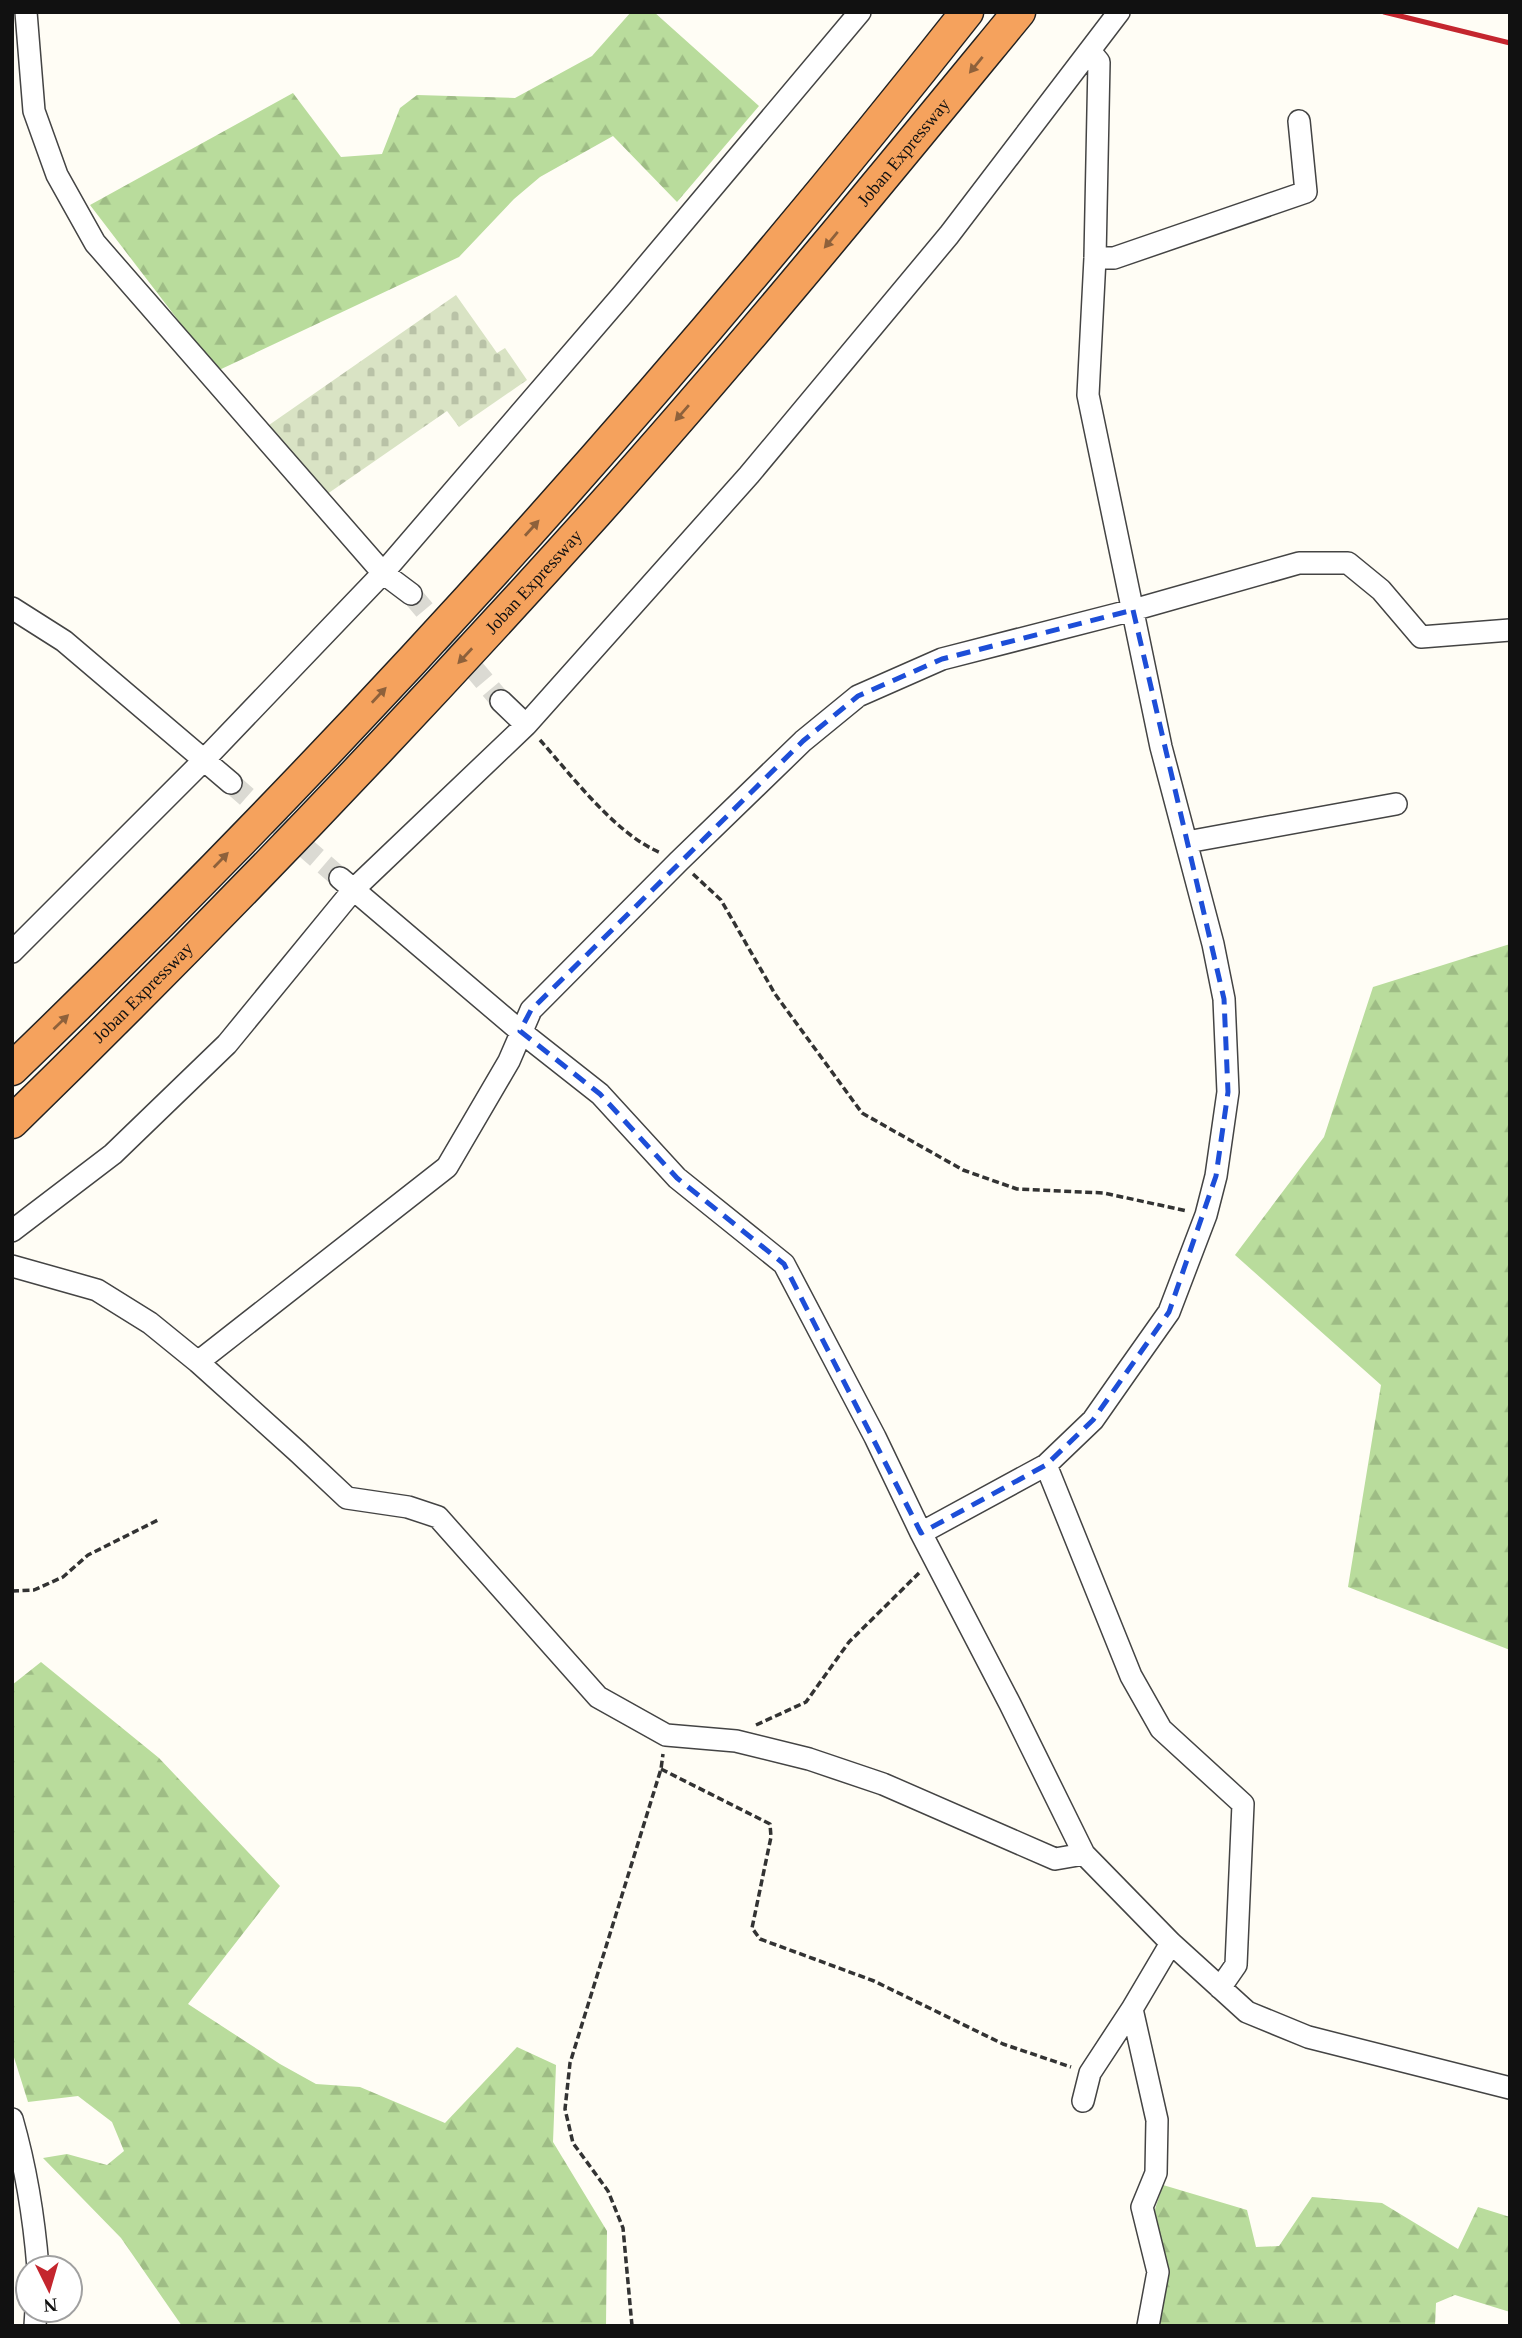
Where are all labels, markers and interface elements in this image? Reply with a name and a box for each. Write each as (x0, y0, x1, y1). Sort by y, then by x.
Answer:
one-way arrow (968, 56, 983, 74)
street label: Joban Expressway (853, 94, 954, 210)
one-way arrow (823, 231, 838, 249)
one-way arrow (674, 404, 690, 422)
one-way arrow (524, 519, 540, 537)
street label: Joban Expressway (481, 526, 586, 638)
one-way arrow (458, 647, 474, 664)
one-way arrow (370, 687, 387, 704)
one-way arrow (213, 851, 230, 868)
street label: Joban Expressway (89, 938, 197, 1047)
one-way arrow (53, 1013, 70, 1030)
north arrow (14, 2254, 84, 2324)
text: N (42, 2294, 58, 2317)

